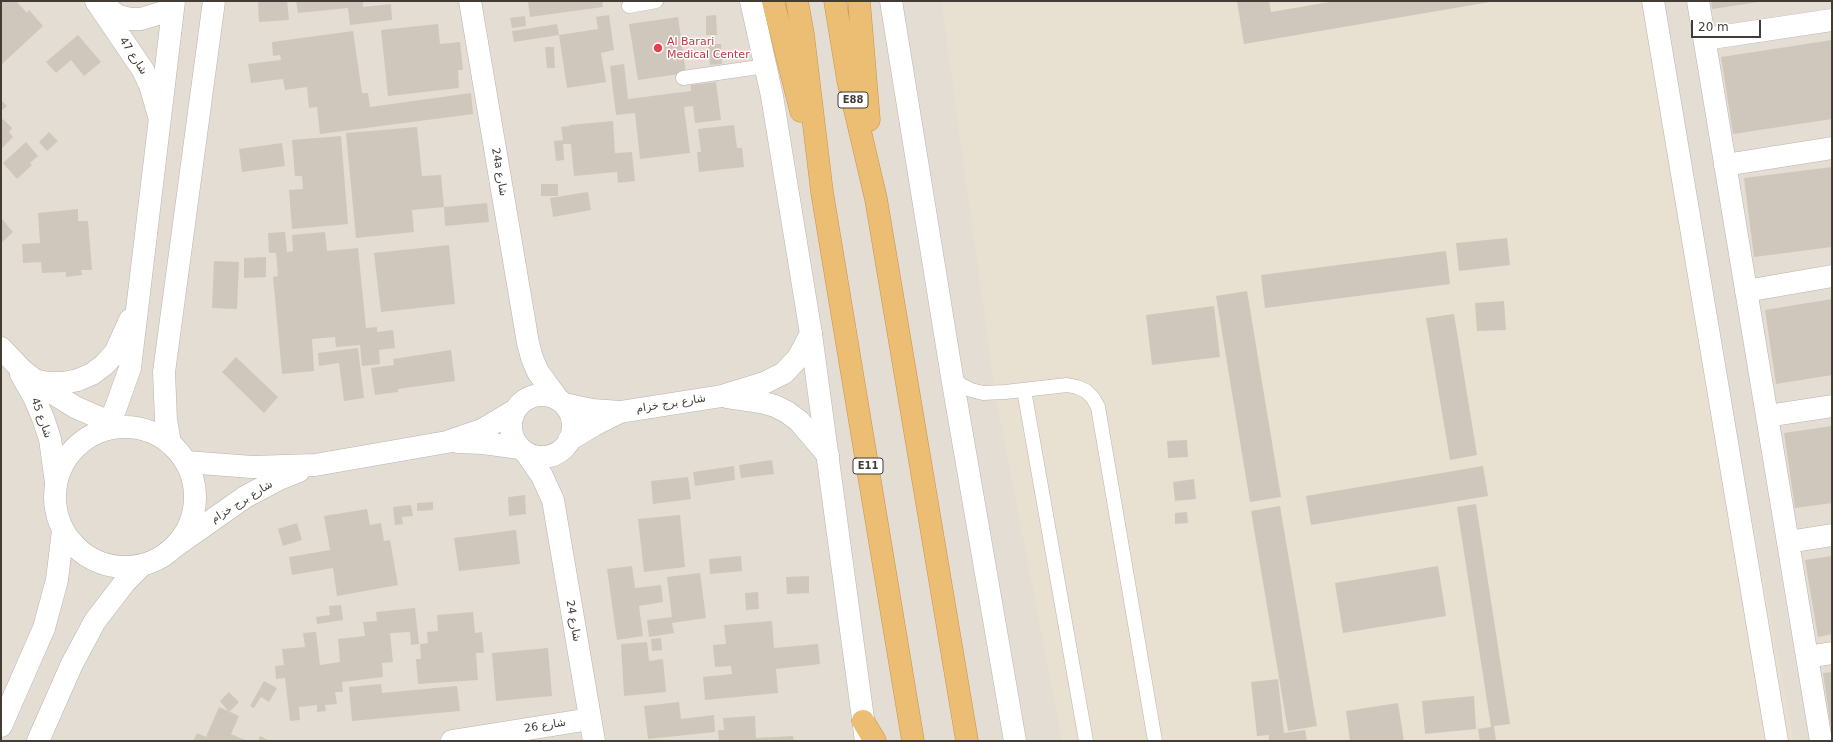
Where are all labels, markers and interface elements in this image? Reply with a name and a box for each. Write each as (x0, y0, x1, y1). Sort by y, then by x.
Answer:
scale bar (1693, 12, 1763, 38)
text: 20 m (1698, 20, 1729, 34)
street label: شارع 47 (116, 35, 150, 77)
place label: Al Barari Medical Center (667, 35, 750, 61)
marker: Al Barari Medical Center (652, 42, 664, 54)
road number: E88 (838, 92, 868, 108)
street label: 24a شارع (488, 147, 510, 197)
street label: شارع برج خزام (635, 392, 707, 416)
street label: شارع 45 (28, 396, 54, 440)
road number: E11 (853, 458, 883, 474)
street label: شارع برج خزام (209, 478, 275, 526)
street label: شارع 24 (563, 599, 583, 643)
street label: شارع 26 (523, 716, 567, 736)

